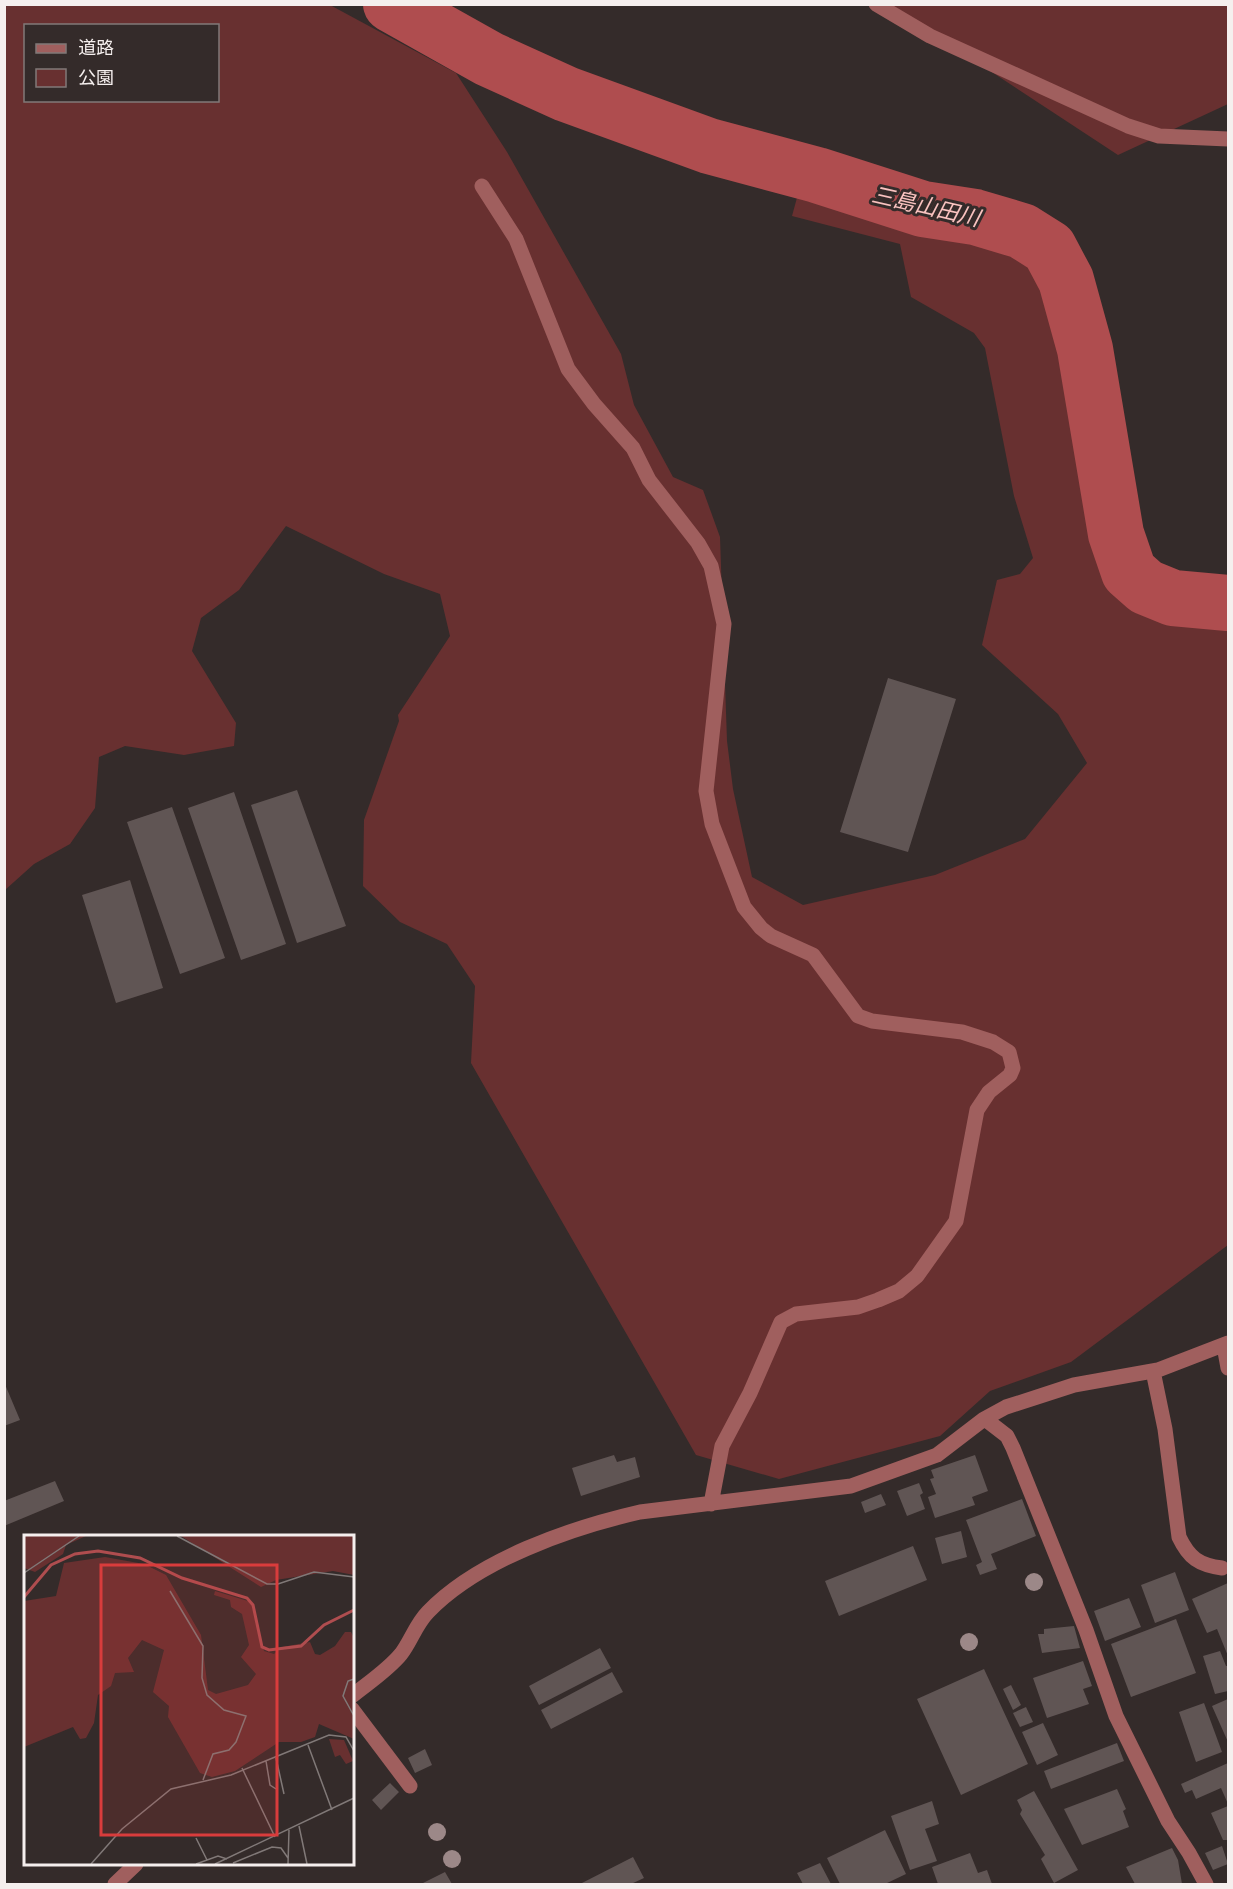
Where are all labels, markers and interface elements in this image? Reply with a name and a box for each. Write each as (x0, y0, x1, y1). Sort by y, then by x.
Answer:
legend (24, 24, 219, 102)
text: 道路 (78, 36, 114, 59)
text: 公園 (78, 66, 114, 89)
water label: 三島山田川 (869, 180, 985, 232)
inset map (24, 1535, 354, 1865)

